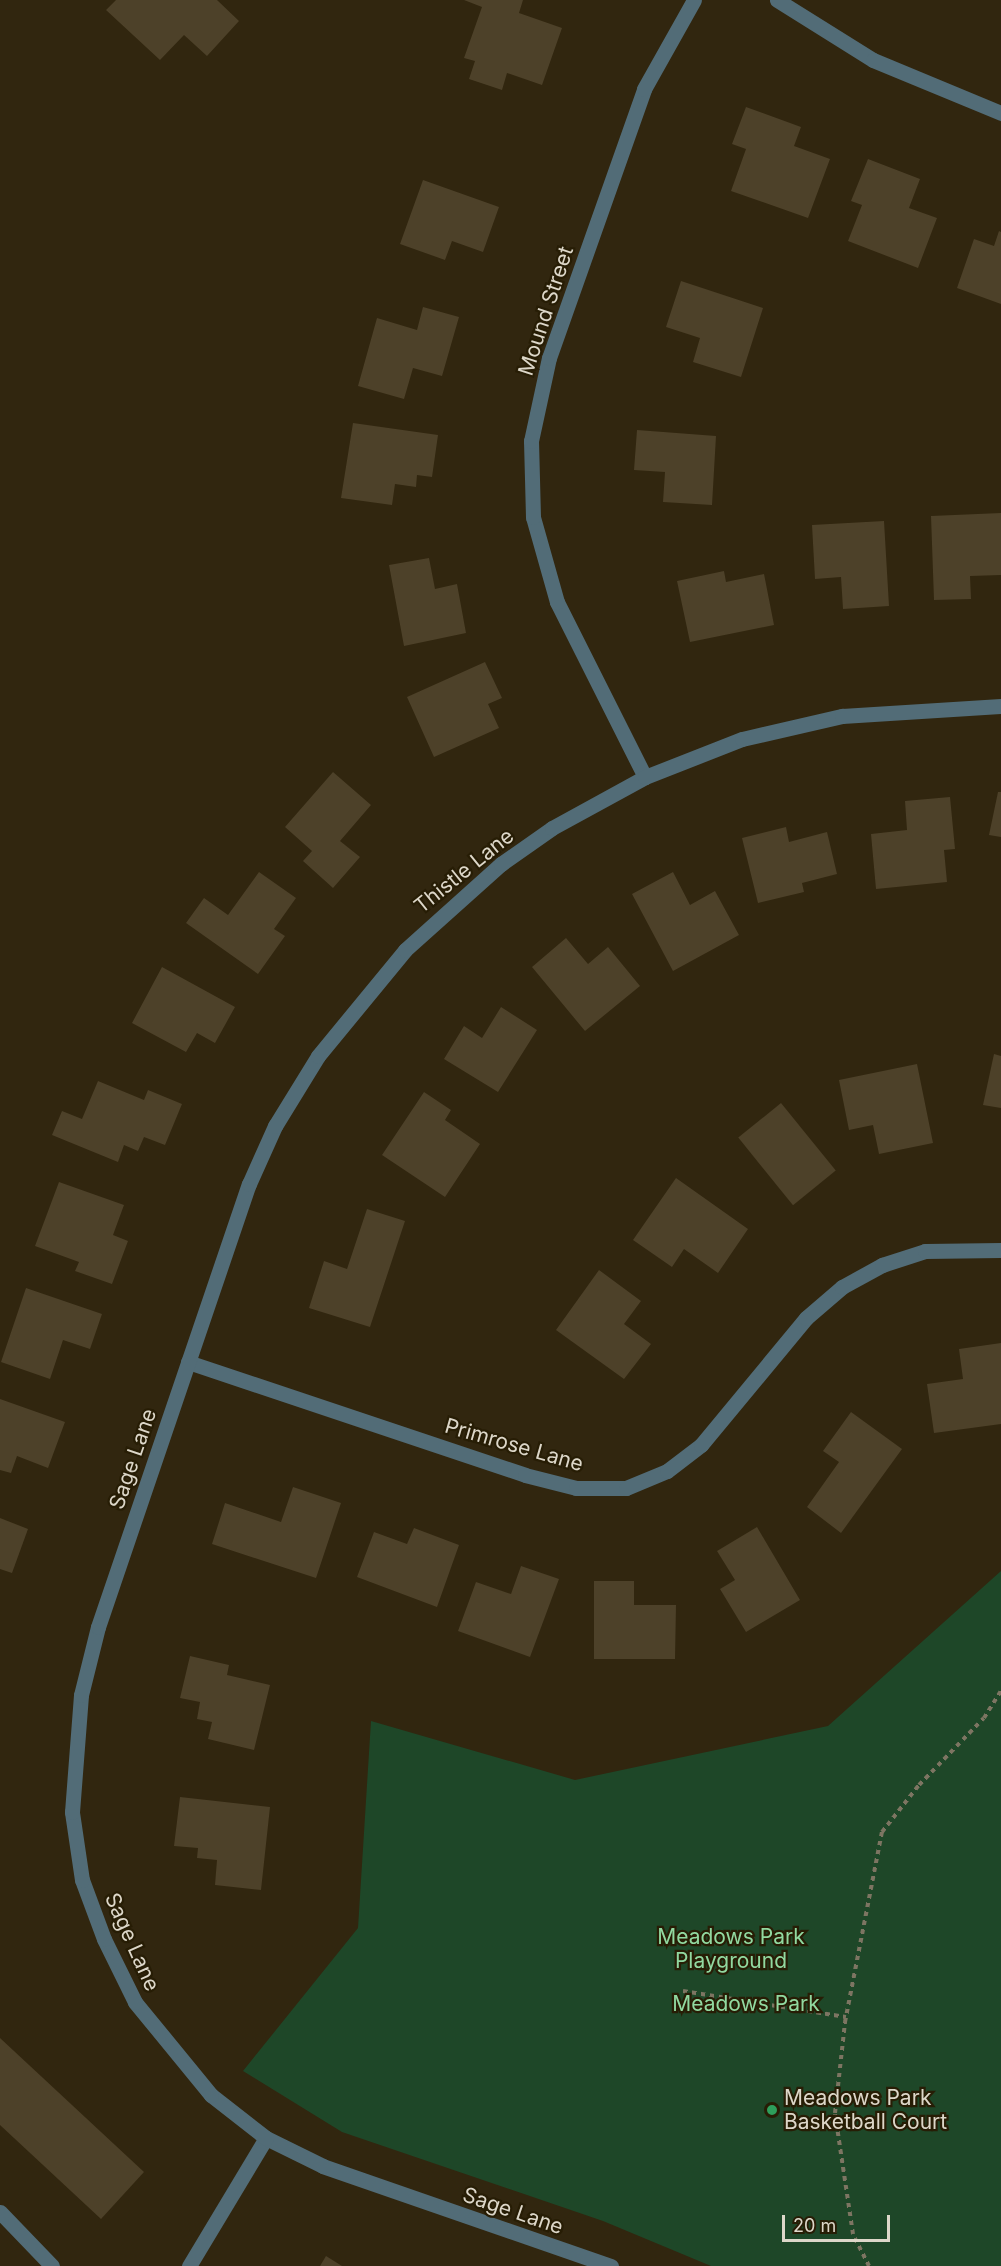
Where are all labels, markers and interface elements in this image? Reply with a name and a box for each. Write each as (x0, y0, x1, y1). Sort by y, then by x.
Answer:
street label: Mound Street (513, 243, 579, 379)
street label: Thistle Lane (409, 823, 519, 919)
street label: Sage Lane (104, 1405, 162, 1513)
street label: Primrose Lane (442, 1413, 586, 1477)
street label: Sage Lane (99, 1889, 165, 1995)
park label: Meadows Park Playground (657, 1924, 805, 1974)
park label: Meadows Park (672, 1991, 820, 2017)
place label: Meadows Park Basketball Court (784, 2085, 947, 2135)
marker: Meadows Park Basketball Court (765, 2103, 779, 2117)
street label: Sage Lane (459, 2182, 567, 2240)
scale bar (785, 2203, 893, 2241)
text: 20 m (793, 2215, 836, 2236)

